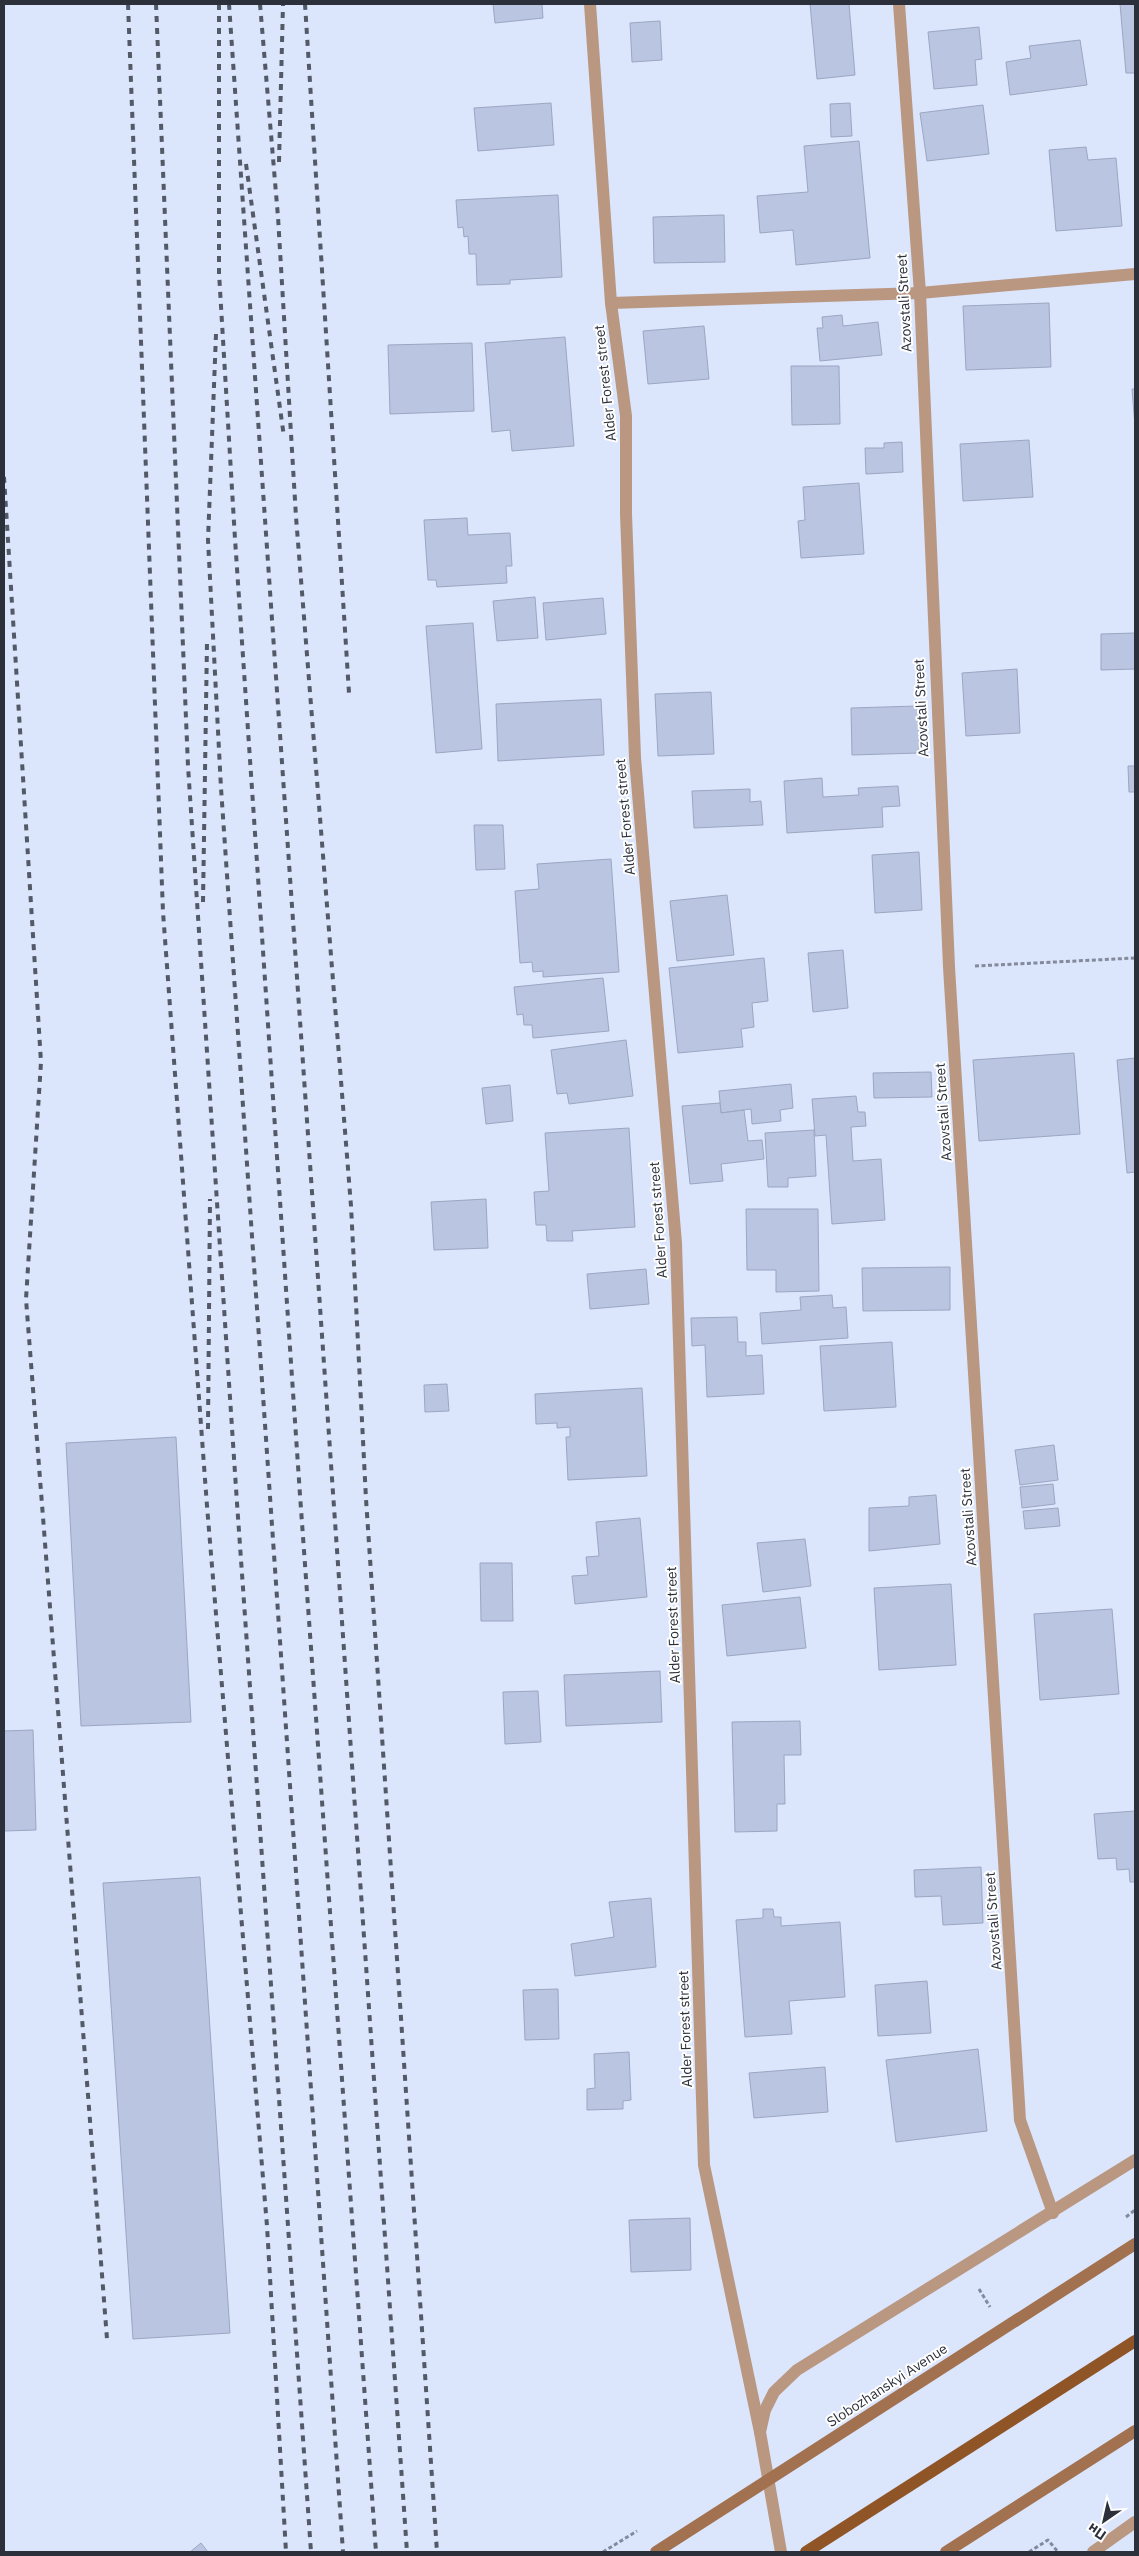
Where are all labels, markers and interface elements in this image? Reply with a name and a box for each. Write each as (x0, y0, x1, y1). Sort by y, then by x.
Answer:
street label: Azovstali Street (892, 253, 916, 353)
street label: Alder Forest street (590, 324, 620, 442)
street label: Azovstali Street (909, 658, 933, 758)
street label: Alder Forest street (611, 758, 639, 876)
street label: Azovstali Street (931, 1062, 955, 1162)
street label: Alder Forest street (645, 1161, 671, 1279)
street label: Azovstali Street (956, 1467, 980, 1567)
street label: Alder Forest street (662, 1566, 684, 1684)
street label: Azovstali Street (981, 1871, 1005, 1971)
street label: Alder Forest street (674, 1970, 696, 2088)
street label: Slobozhanskyi Avenue (823, 2339, 951, 2431)
north arrow (1079, 2496, 1129, 2546)
text: Пн (1084, 2519, 1109, 2544)

